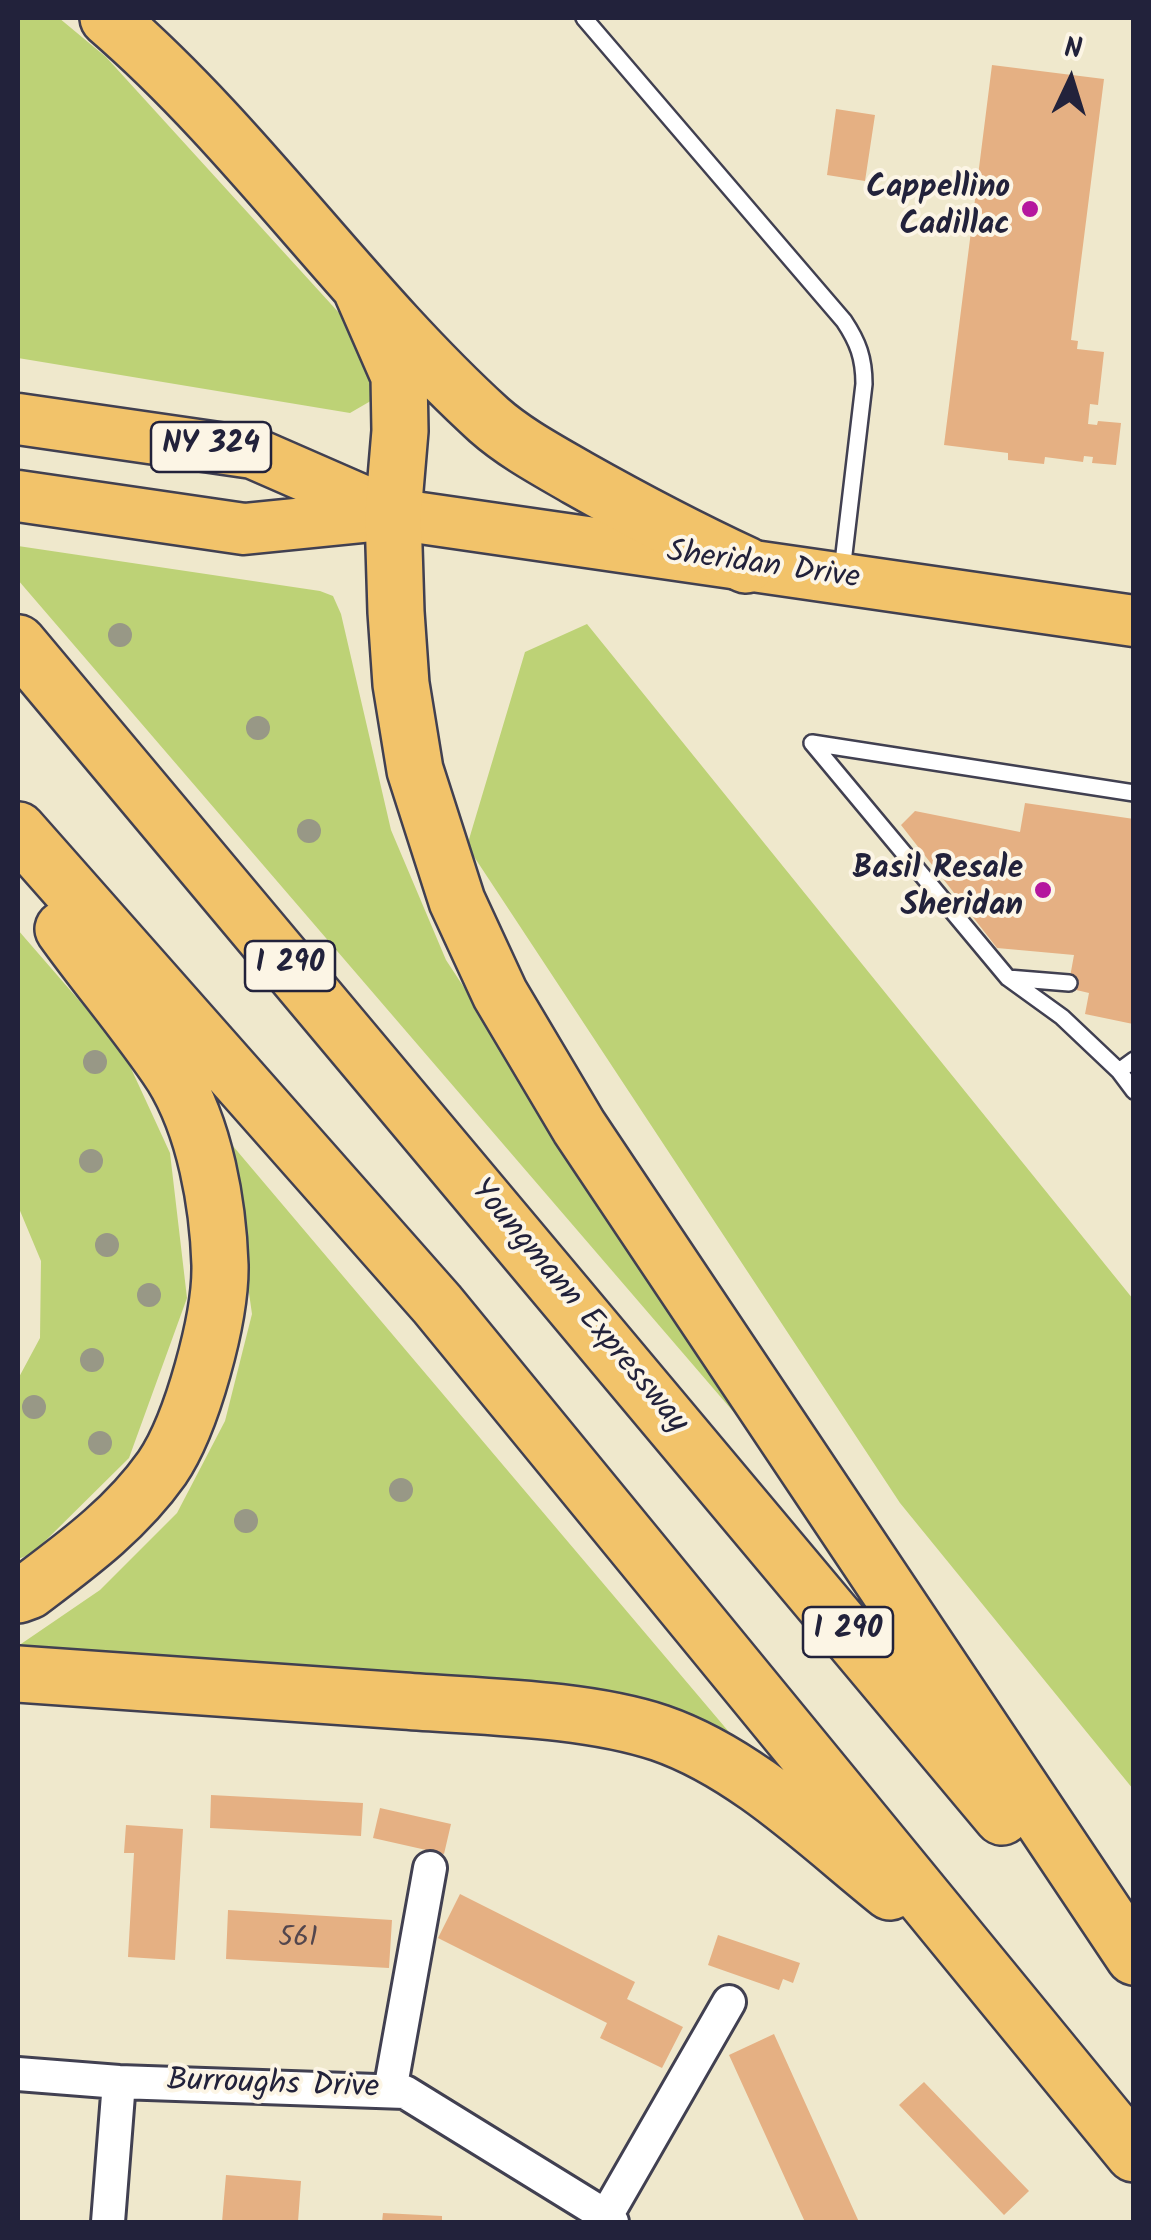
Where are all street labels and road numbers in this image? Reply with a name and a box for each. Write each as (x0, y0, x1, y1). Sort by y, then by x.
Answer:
road number: NY 324 (151, 422, 271, 472)
street label: Sheridan Drive (664, 535, 862, 601)
road number: I 290 (245, 941, 335, 991)
street label: Youngmann Expressway (460, 1173, 694, 1443)
road number: I 290 (803, 1607, 893, 1657)
street label: Burroughs Drive (166, 2064, 380, 2110)

